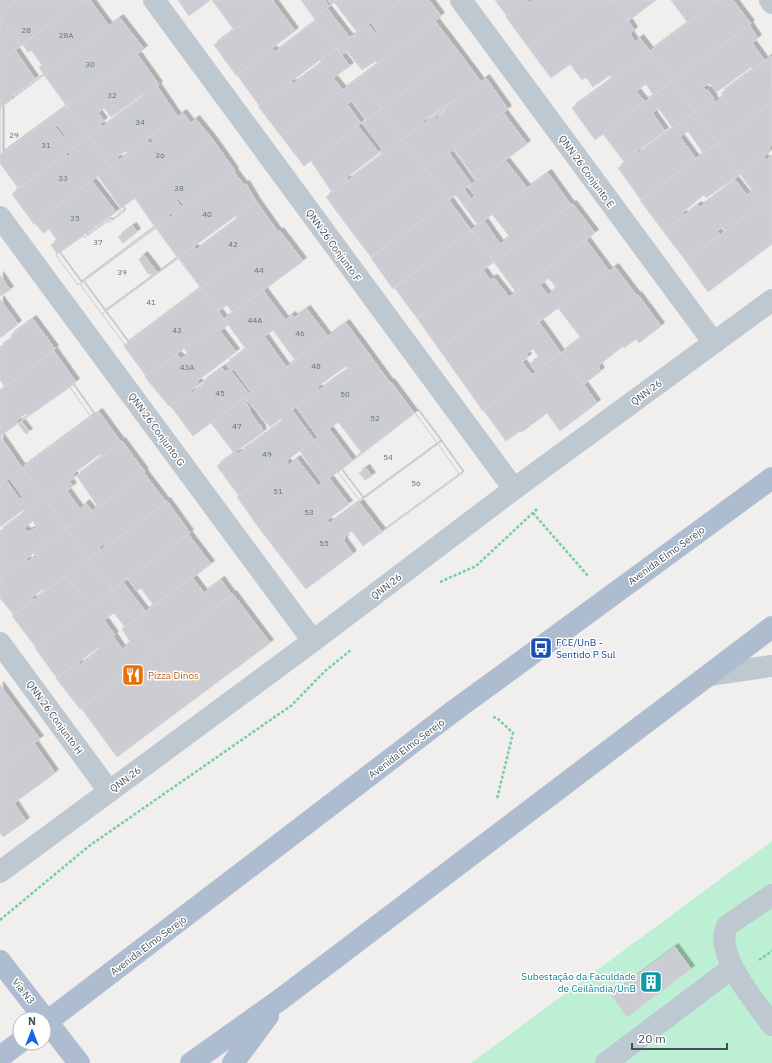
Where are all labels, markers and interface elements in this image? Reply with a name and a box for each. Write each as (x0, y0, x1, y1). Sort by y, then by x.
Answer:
house number: 28 (21, 25, 31, 35)
house number: 28A (59, 30, 73, 40)
house number: 30 (85, 59, 95, 69)
house number: 32 (107, 90, 117, 100)
house number: 34 (135, 117, 145, 127)
house number: 29 (9, 130, 19, 140)
street label: QNN 26 Conjunto E (556, 132, 617, 210)
house number: 31 (41, 140, 51, 150)
house number: 36 (155, 150, 165, 160)
house number: 33 (58, 173, 68, 183)
house number: 38 (174, 183, 184, 193)
street label: QNN 26 Conjunto F (303, 207, 364, 284)
house number: 40 (202, 209, 212, 219)
house number: 35 (70, 213, 80, 223)
house number: 37 (93, 237, 103, 247)
house number: 42 (228, 239, 238, 249)
house number: 44 (254, 265, 264, 275)
house number: 39 (117, 267, 127, 277)
house number: 41 (146, 297, 156, 307)
house number: 44A (248, 315, 262, 325)
house number: 43 (172, 325, 182, 335)
house number: 46 (295, 328, 305, 338)
house number: 48 (311, 361, 321, 371)
house number: 43A (180, 362, 194, 372)
street label: QNN 26 (628, 377, 665, 408)
house number: 45 (215, 388, 225, 398)
house number: 50 (340, 389, 350, 399)
street label: QNN 26 Conjunto G (126, 390, 188, 469)
house number: 52 (370, 413, 380, 423)
house number: 47 (232, 421, 242, 431)
house number: 49 (262, 449, 272, 459)
house number: 54 (383, 452, 393, 462)
house number: 56 (411, 478, 421, 488)
house number: 51 (273, 486, 283, 496)
house number: 53 (304, 507, 314, 517)
street label: Avenida Elmo Serejo (625, 523, 708, 588)
house number: 55 (319, 538, 329, 548)
street label: QNN 26 (368, 570, 404, 602)
bus stop icon: FCE/UnB - Sentido P Sul (528, 635, 554, 661)
place label: FCE/UnB - Sentido P Sul (556, 636, 616, 661)
restaurant icon: Pizza Dinos (120, 662, 146, 688)
place label: Pizza Dinos (148, 669, 199, 682)
street label: QNN 26 Conjunto H (24, 678, 86, 757)
street label: Avenida Elmo Serejo (366, 715, 447, 781)
street label: QNN 26 (107, 764, 144, 795)
street label: Avenida Elmo Serejo (108, 912, 189, 978)
building icon: Subestação da Faculdade de Ceilândia/UnB (638, 969, 664, 995)
place label: Subestação da Faculdade de Ceilândia/UnB (521, 970, 637, 995)
street label: Via N3 (9, 976, 38, 1007)
north arrow (12, 1011, 52, 1051)
text: N (28, 1014, 36, 1028)
scale bar (632, 1025, 727, 1051)
text: 20 m (638, 1031, 666, 1046)

